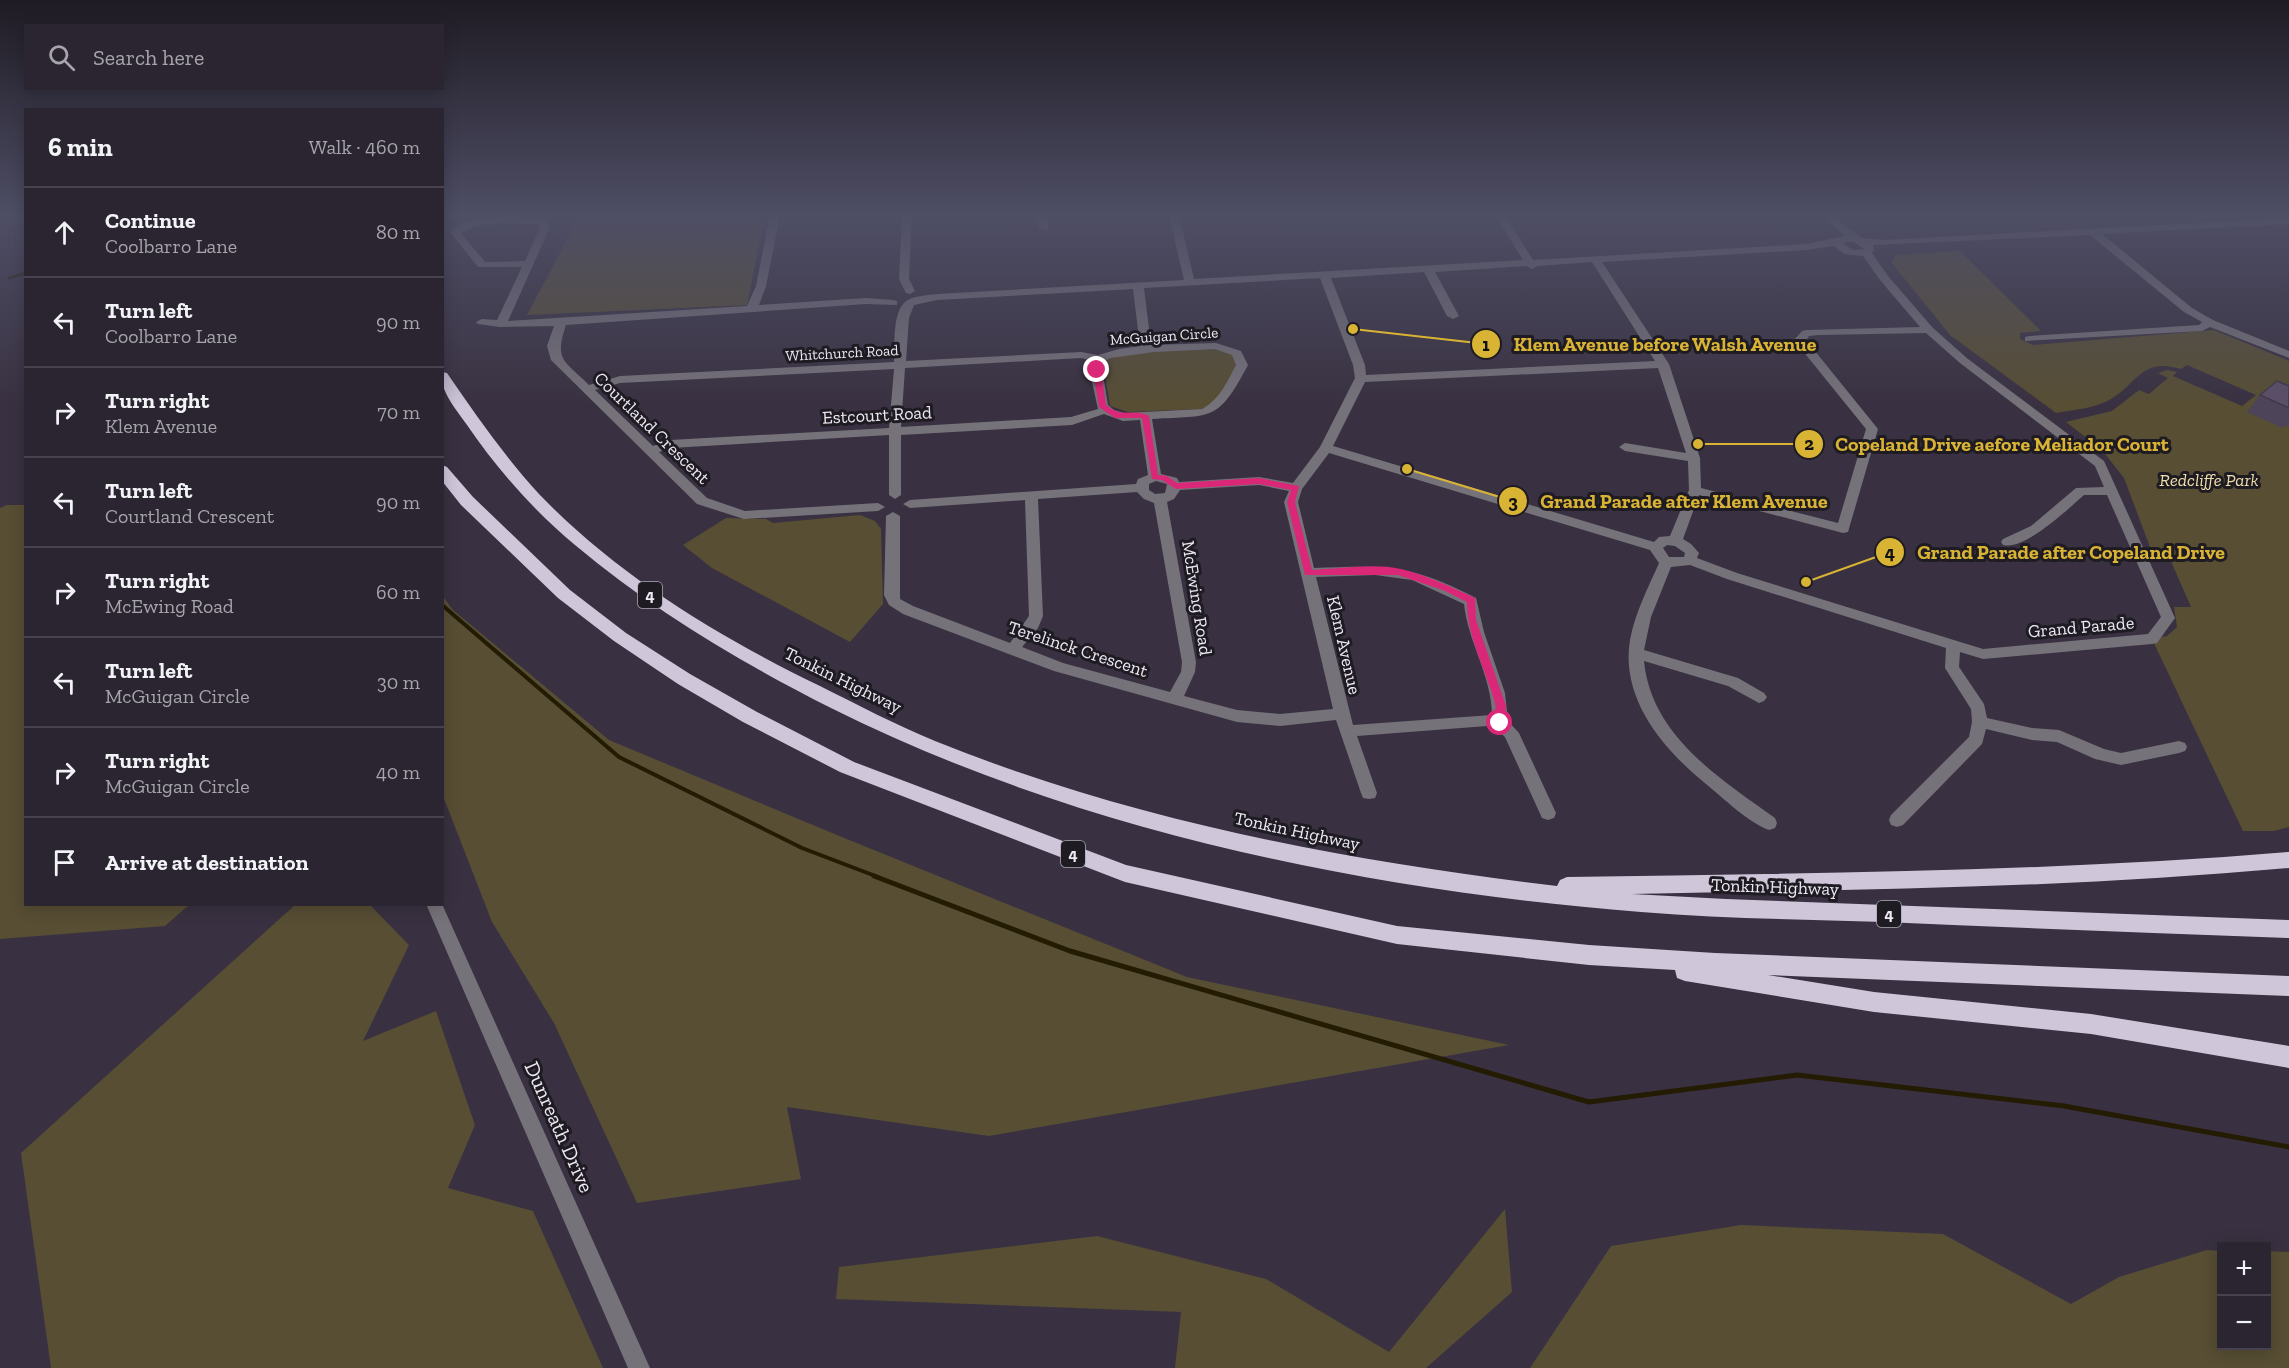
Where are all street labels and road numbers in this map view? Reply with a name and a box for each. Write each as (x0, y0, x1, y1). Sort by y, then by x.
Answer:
street label: McGuigan Circle (1109, 323, 1219, 349)
street label: Whitchurch Road (785, 341, 900, 365)
street label: Courtland Crescent (590, 367, 715, 489)
street label: Estcourt Road (822, 401, 933, 429)
street label: McEwing Road (1177, 539, 1217, 657)
road number: 4 (638, 582, 662, 608)
street label: Klem Avenue (1322, 593, 1366, 697)
street label: Grand Parade (2027, 611, 2135, 643)
street label: Terelinck Crescent (1005, 616, 1151, 682)
street label: Tonkin Highway (781, 642, 906, 718)
street label: Tonkin Highway (1232, 807, 1363, 855)
road number: 4 (1061, 841, 1085, 867)
street label: Tonkin Highway (1711, 874, 1840, 900)
road number: 4 (1877, 901, 1901, 927)
street label: Dunreath Drive (519, 1057, 600, 1196)

